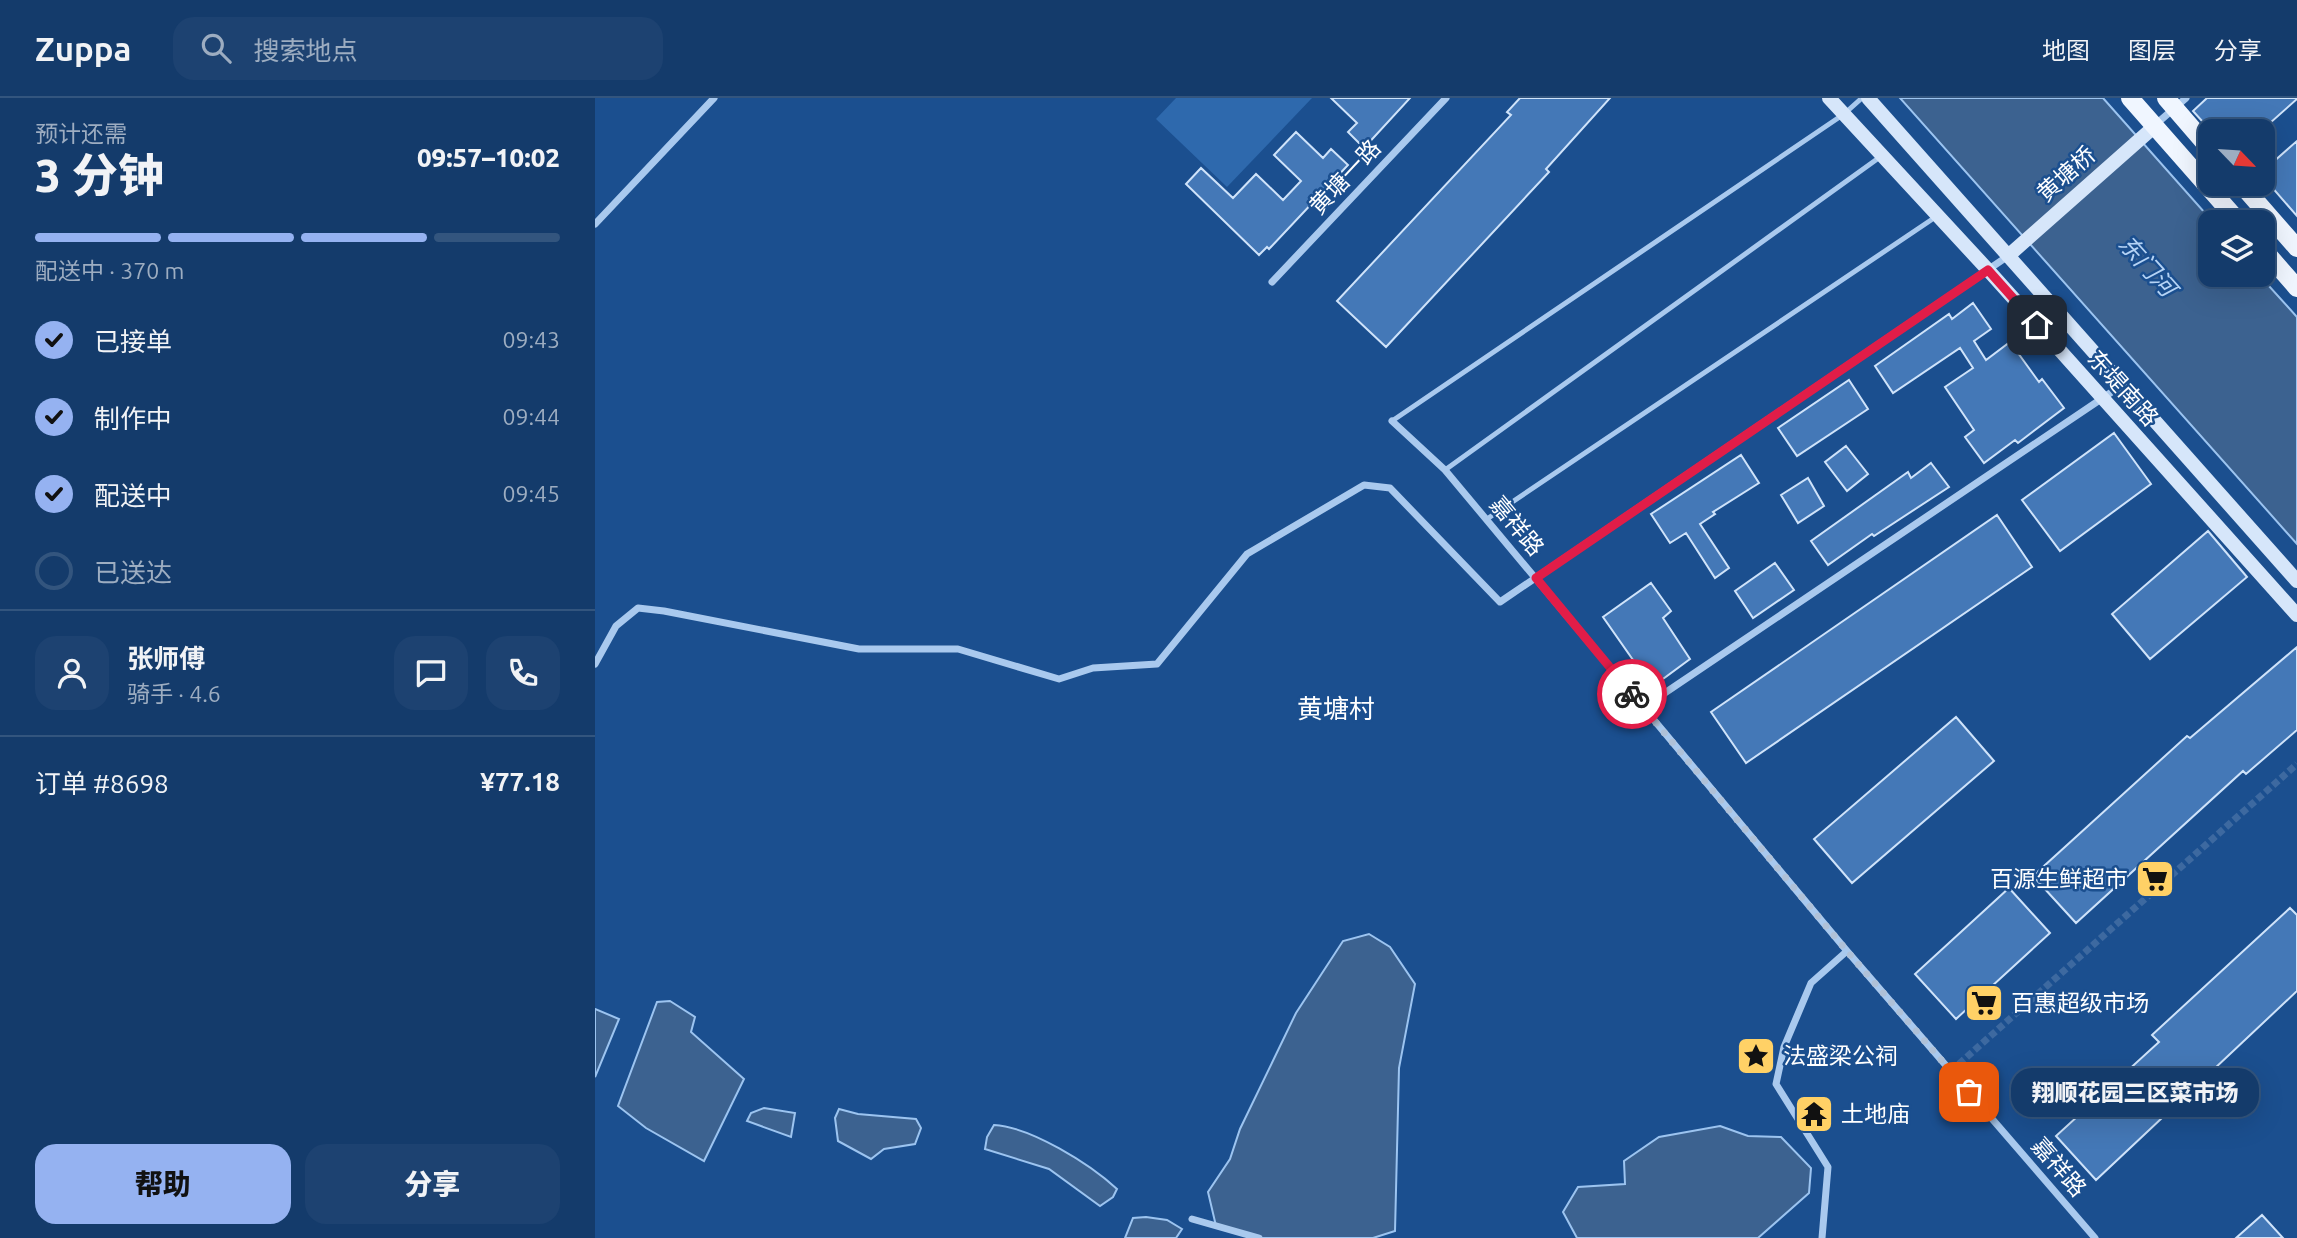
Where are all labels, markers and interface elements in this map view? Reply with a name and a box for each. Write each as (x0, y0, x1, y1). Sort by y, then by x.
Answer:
search box (173, 17, 663, 80)
icon: search (197, 29, 235, 67)
text: Zuppa (35, 30, 131, 67)
text: 搜索地点 (253, 36, 357, 65)
text: 地图 (2042, 37, 2090, 64)
text: 图层 (2128, 37, 2176, 64)
text: 分享 (2214, 37, 2262, 64)
north arrow (2198, 119, 2275, 196)
map controls (2198, 119, 2275, 287)
text: 预计还需 (35, 121, 127, 146)
street label: 黄塘一路 (1304, 134, 1385, 219)
street label: 黄塘桥 (2032, 141, 2100, 206)
text: 09:57–10:02 (417, 143, 560, 172)
text: 3 分钟 (35, 149, 164, 201)
button: layers (2198, 210, 2275, 287)
water label: 东门河 (2113, 230, 2184, 304)
text: 配送中 · 370 m (35, 258, 184, 283)
pin (2007, 295, 2067, 355)
icon: home (2018, 306, 2056, 344)
icon: check (35, 321, 73, 359)
text: 已接单 (94, 327, 172, 356)
text: 09:43 (502, 327, 560, 352)
street label: 东堤南路 (2083, 345, 2163, 430)
icon: check (35, 398, 73, 436)
text: 制作中 (94, 404, 172, 433)
text: 09:44 (502, 404, 560, 429)
icon: check (35, 475, 73, 513)
text: 配送中 (94, 481, 172, 510)
text: 09:45 (502, 481, 560, 506)
street label: 嘉祥路 (1486, 491, 1549, 560)
text: 已送达 (94, 558, 172, 587)
button: person (35, 636, 109, 710)
button: chat (394, 636, 468, 710)
button: phone (486, 636, 560, 710)
text: 张师傅 (127, 644, 205, 673)
courier (1597, 659, 1667, 729)
icon: bike (1613, 675, 1651, 713)
text: 骑手 · 4.6 (127, 681, 221, 706)
district label: 黄塘村 (1297, 694, 1375, 723)
text: ¥77.18 (480, 767, 560, 796)
text: 订单 #8698 (35, 769, 169, 798)
supermarket icon: 百源生鲜超市 (2134, 858, 2176, 900)
place label: 百源生鲜超市 (1990, 866, 2128, 891)
supermarket icon: 百惠超级市场 (1963, 982, 2005, 1024)
place label: 百惠超级市场 (2011, 990, 2149, 1015)
place icon: 法盛梁公祠 (1735, 1035, 1777, 1077)
place label: 法盛梁公祠 (1783, 1043, 1898, 1068)
pin (1939, 1062, 1999, 1122)
callout: 翔顺花园三区菜市场 (2011, 1068, 2259, 1116)
icon: bag (1950, 1073, 1988, 1111)
text: 翔顺花园三区菜市场 (2032, 1080, 2239, 1105)
temple icon: 土地庙 (1793, 1093, 1835, 1135)
place label: 土地庙 (1841, 1101, 1910, 1126)
street label: 嘉祥路 (2027, 1132, 2091, 1201)
button: 帮助 (35, 1144, 291, 1224)
button: 分享 (305, 1144, 560, 1224)

